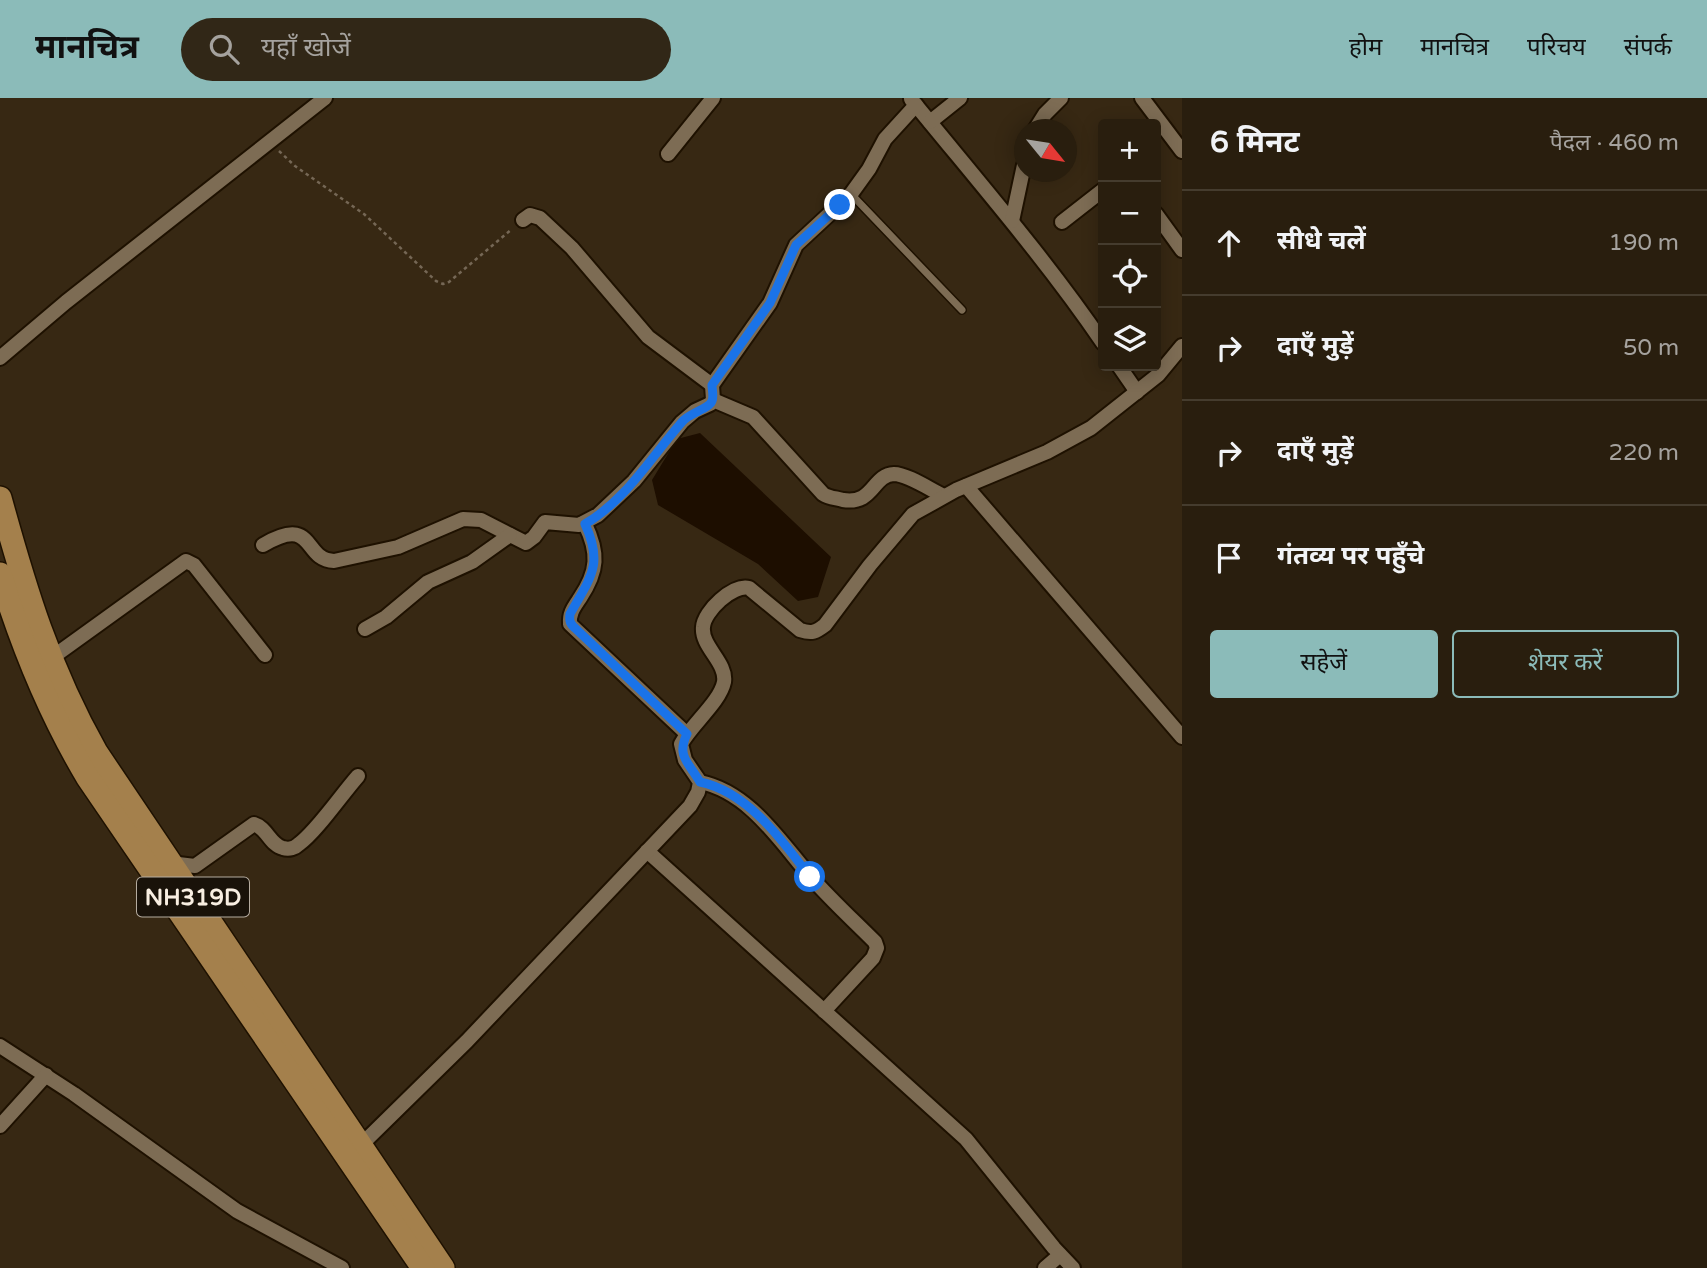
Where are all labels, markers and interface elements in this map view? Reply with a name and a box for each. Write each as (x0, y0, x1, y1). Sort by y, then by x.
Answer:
search box (181, 18, 671, 81)
text: मानचित्र (35, 28, 139, 67)
icon: search (205, 30, 243, 68)
text: यहाँ खोजें (261, 32, 351, 63)
text: होम (1349, 33, 1382, 62)
text: मानचित्र (1420, 33, 1489, 62)
text: परिचय (1527, 33, 1586, 62)
text: संपर्क (1624, 33, 1672, 62)
north arrow (1014, 119, 1077, 182)
map controls (1098, 119, 1161, 371)
button: + (1098, 119, 1161, 182)
text: 6 मिनट (1210, 124, 1300, 161)
text: पैदल · 460 m (1550, 129, 1679, 157)
button: − (1098, 182, 1161, 245)
route end (824, 189, 855, 220)
icon: ahead (1210, 224, 1248, 262)
text: सीधे चलें (1277, 225, 1366, 256)
text: 190 m (1609, 229, 1679, 257)
button: locate (1098, 245, 1161, 308)
button: layers (1098, 308, 1161, 371)
icon: right (1210, 329, 1248, 367)
text: दाएँ मुड़ें (1277, 330, 1354, 361)
text: 50 m (1623, 334, 1679, 362)
icon: right (1210, 434, 1248, 472)
text: दाएँ मुड़ें (1277, 435, 1354, 466)
text: 220 m (1609, 439, 1679, 467)
icon: arrive (1210, 539, 1248, 577)
text: गंतव्य पर पहुँचे (1277, 540, 1424, 571)
button: सहेजें (1210, 630, 1438, 698)
button: शेयर करें (1452, 630, 1679, 698)
route start (794, 861, 825, 892)
road number: NH319D (137, 877, 249, 916)

